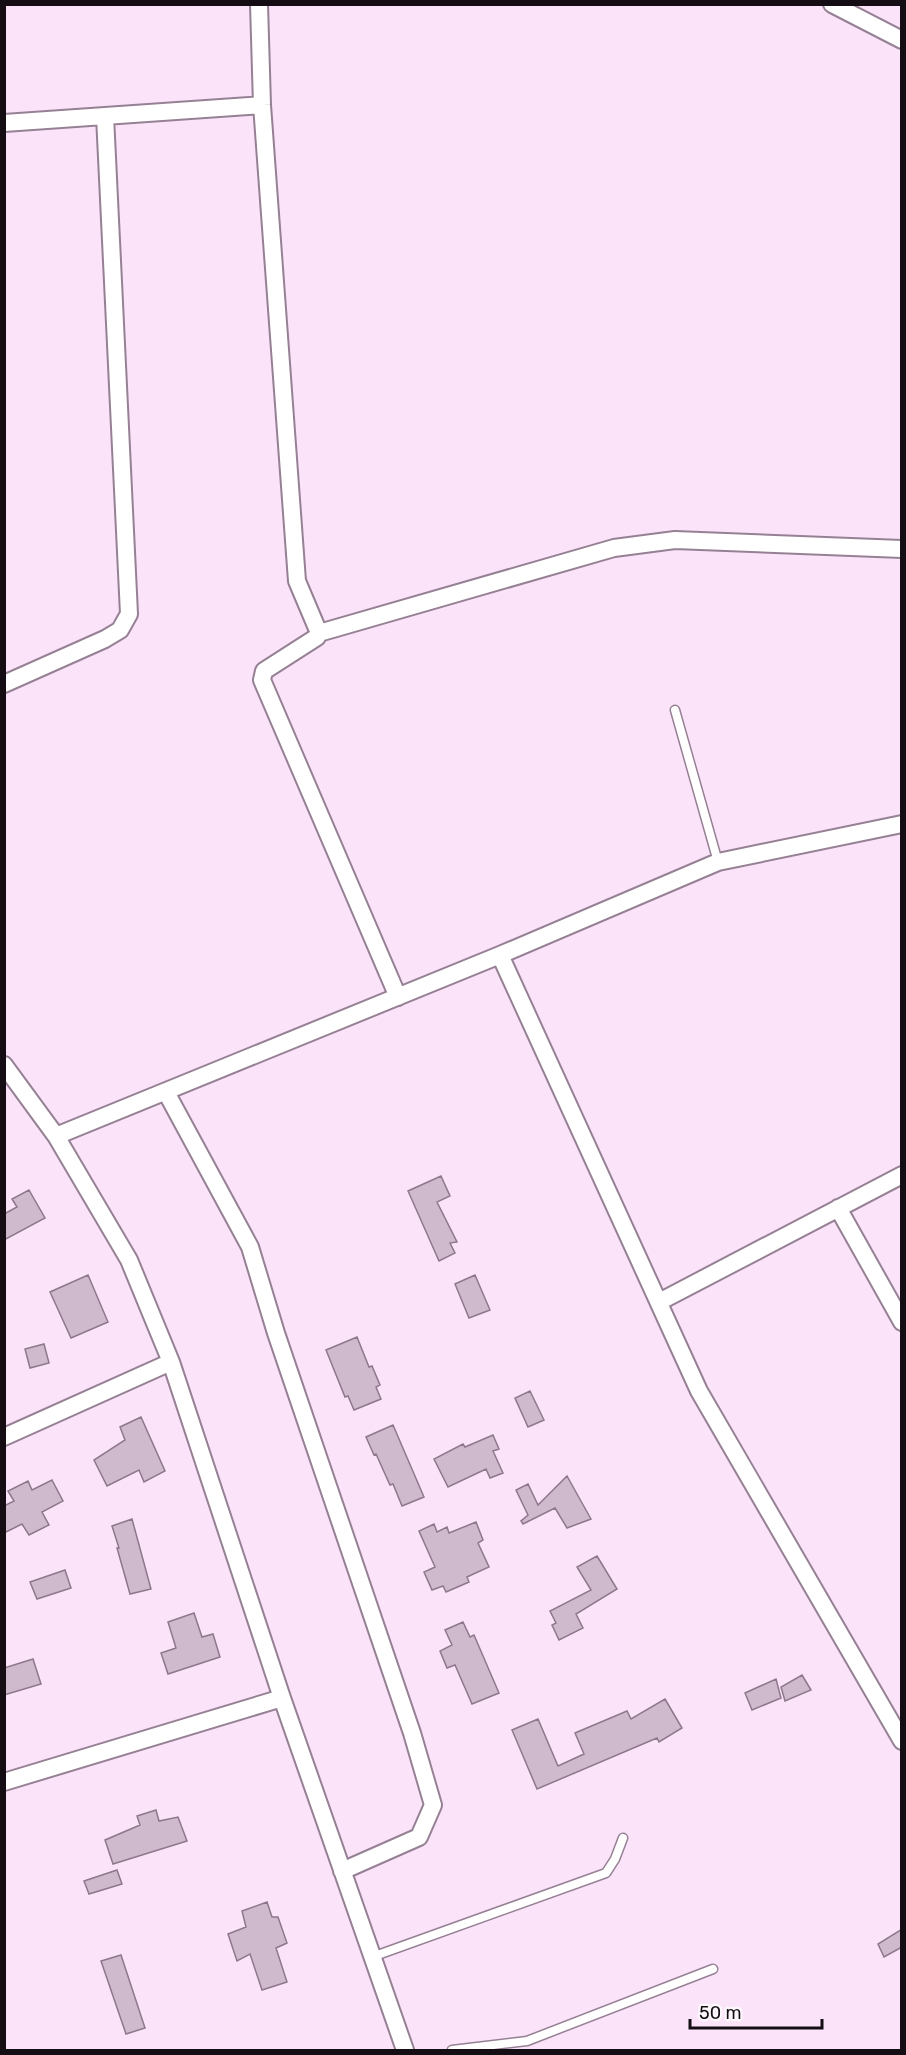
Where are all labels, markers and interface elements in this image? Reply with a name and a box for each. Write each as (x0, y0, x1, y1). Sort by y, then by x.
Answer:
scale bar (690, 1992, 822, 2030)
text: 50 m (699, 2002, 742, 2024)

